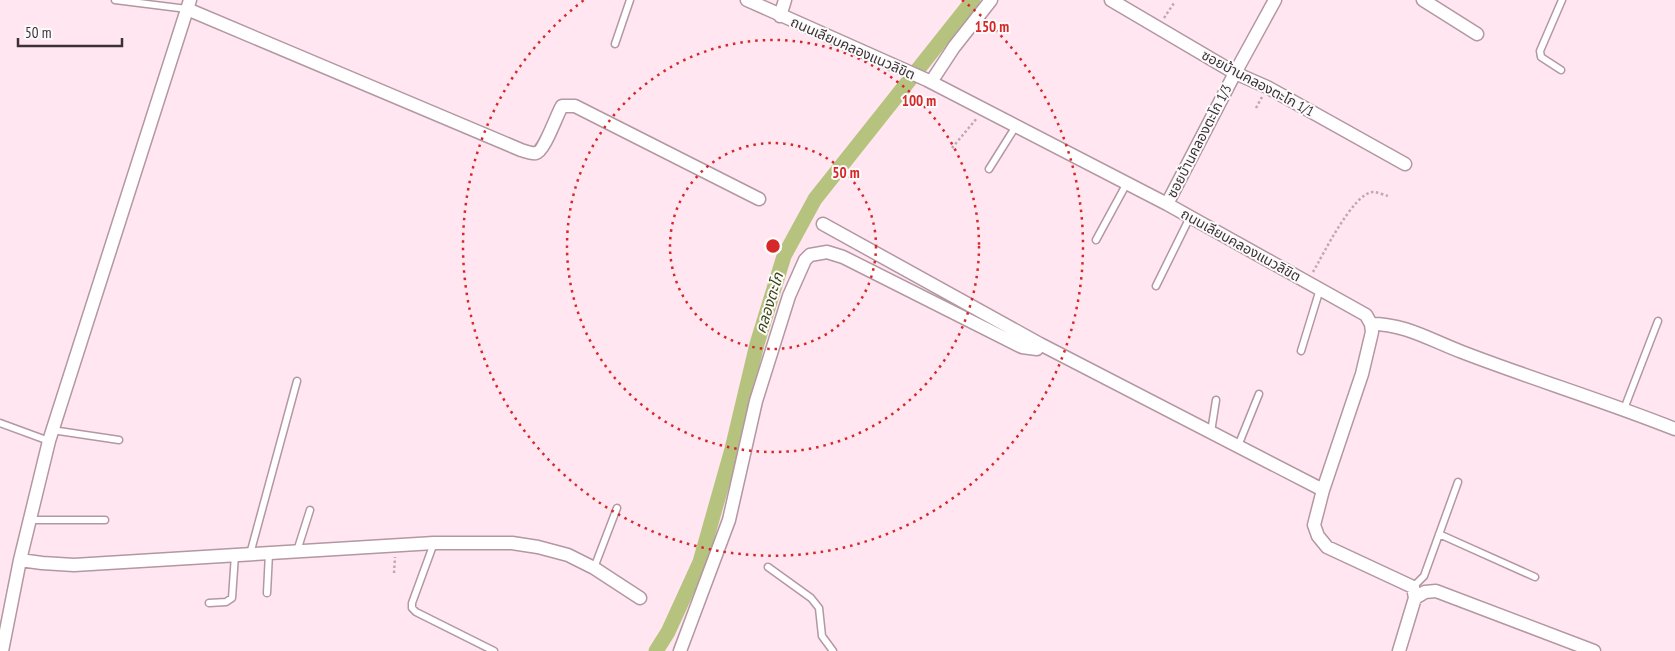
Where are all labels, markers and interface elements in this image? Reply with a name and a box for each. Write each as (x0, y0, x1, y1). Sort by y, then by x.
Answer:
street label: ถนนเลียบคลองแนวลิขิต (788, 12, 918, 84)
scale bar (18, 15, 121, 47)
text: 150 m (975, 17, 1009, 36)
text: 50 m (25, 23, 51, 42)
street label: ซอยบ้านคลองตะโก 1/1 (1199, 46, 1317, 120)
street label: ซอยบ้านคลองตะโก 1/3 (1163, 81, 1235, 201)
text: 100 m (902, 91, 936, 110)
text: 50 m (832, 163, 860, 182)
street label: ถนนเลียบคลองแนวลิขิต (1178, 205, 1304, 285)
centre of rings (764, 237, 782, 255)
water label: คลองตะโก (751, 269, 788, 336)

